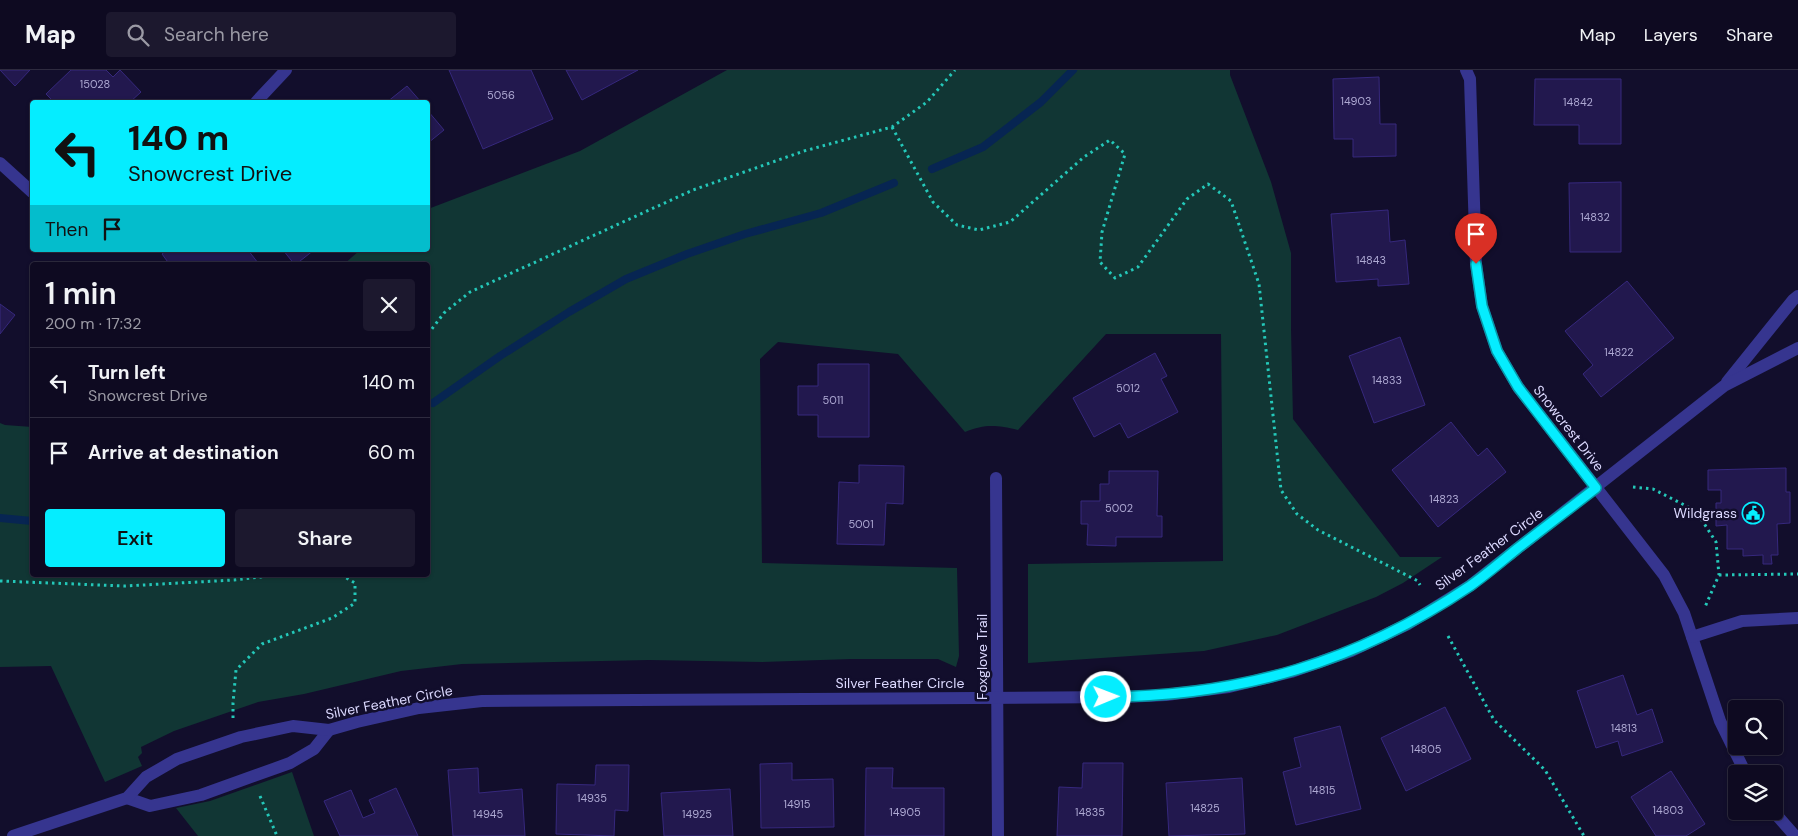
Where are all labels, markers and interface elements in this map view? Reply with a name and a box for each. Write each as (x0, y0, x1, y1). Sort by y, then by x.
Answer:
search box (106, 12, 456, 57)
text: Map (25, 19, 76, 50)
icon: search (124, 21, 152, 49)
text: Search here (164, 22, 269, 47)
text: Map (1580, 23, 1616, 47)
text: Layers (1644, 23, 1698, 47)
text: Share (1726, 23, 1773, 47)
house number: 15028 (80, 77, 110, 91)
house number: 5056 (487, 88, 515, 102)
house number: 14903 (1340, 94, 1372, 108)
house number: 14842 (1563, 95, 1593, 109)
text: 140 m (128, 115, 229, 161)
icon: left (45, 120, 110, 185)
text: Snowcrest Drive (128, 159, 292, 188)
house number: 14832 (1580, 210, 1610, 224)
pin (1455, 213, 1497, 264)
icon: arrive (98, 215, 126, 243)
text: Then (45, 217, 88, 242)
icon: arrive (1462, 220, 1490, 248)
house number: 14843 (1356, 253, 1386, 267)
text: 1 min (45, 274, 117, 313)
button: close (363, 279, 415, 331)
text: 200 m · 17:32 (45, 313, 142, 334)
house number: 14822 (1604, 345, 1634, 359)
text: Turn left (88, 360, 166, 385)
icon: left (45, 369, 73, 397)
text: 140 m (363, 370, 415, 395)
house number: 14833 (1372, 373, 1402, 387)
house number: 5012 (1116, 381, 1140, 395)
street label: Snowcrest Drive (1530, 381, 1608, 475)
text: Snowcrest Drive (88, 385, 208, 406)
house number: 5011 (822, 393, 844, 407)
icon: arrive (45, 439, 73, 467)
text: Arrive at destination (88, 440, 279, 465)
text: 60 m (368, 440, 415, 465)
house number: 14823 (1429, 492, 1459, 506)
house number: 5002 (1105, 501, 1133, 515)
public building icon: Wildgrass (1741, 501, 1765, 525)
street label: Silver Feather Circle (1432, 504, 1546, 594)
place label: Wildgrass (1674, 504, 1737, 522)
button: Exit (45, 509, 225, 567)
button: Share (235, 509, 415, 567)
house number: 5001 (848, 517, 874, 531)
street label: Foxglove Trail (973, 614, 991, 700)
position arrow (1079, 670, 1131, 722)
street label: Silver Feather Circle (836, 674, 964, 692)
street label: Silver Feather Circle (324, 681, 454, 723)
map controls (1728, 700, 1783, 820)
button: search (1728, 700, 1783, 755)
house number: 14813 (1611, 721, 1637, 735)
house number: 14805 (1410, 742, 1442, 756)
button: layers (1728, 765, 1783, 820)
house number: 14815 (1309, 783, 1336, 797)
house number: 14935 (577, 791, 607, 805)
house number: 14915 (784, 797, 811, 811)
house number: 14825 (1190, 801, 1220, 815)
house number: 14803 (1653, 803, 1683, 817)
house number: 14905 (889, 805, 921, 819)
house number: 14835 (1075, 805, 1105, 819)
house number: 14945 (473, 807, 503, 821)
house number: 14925 (682, 807, 712, 821)

